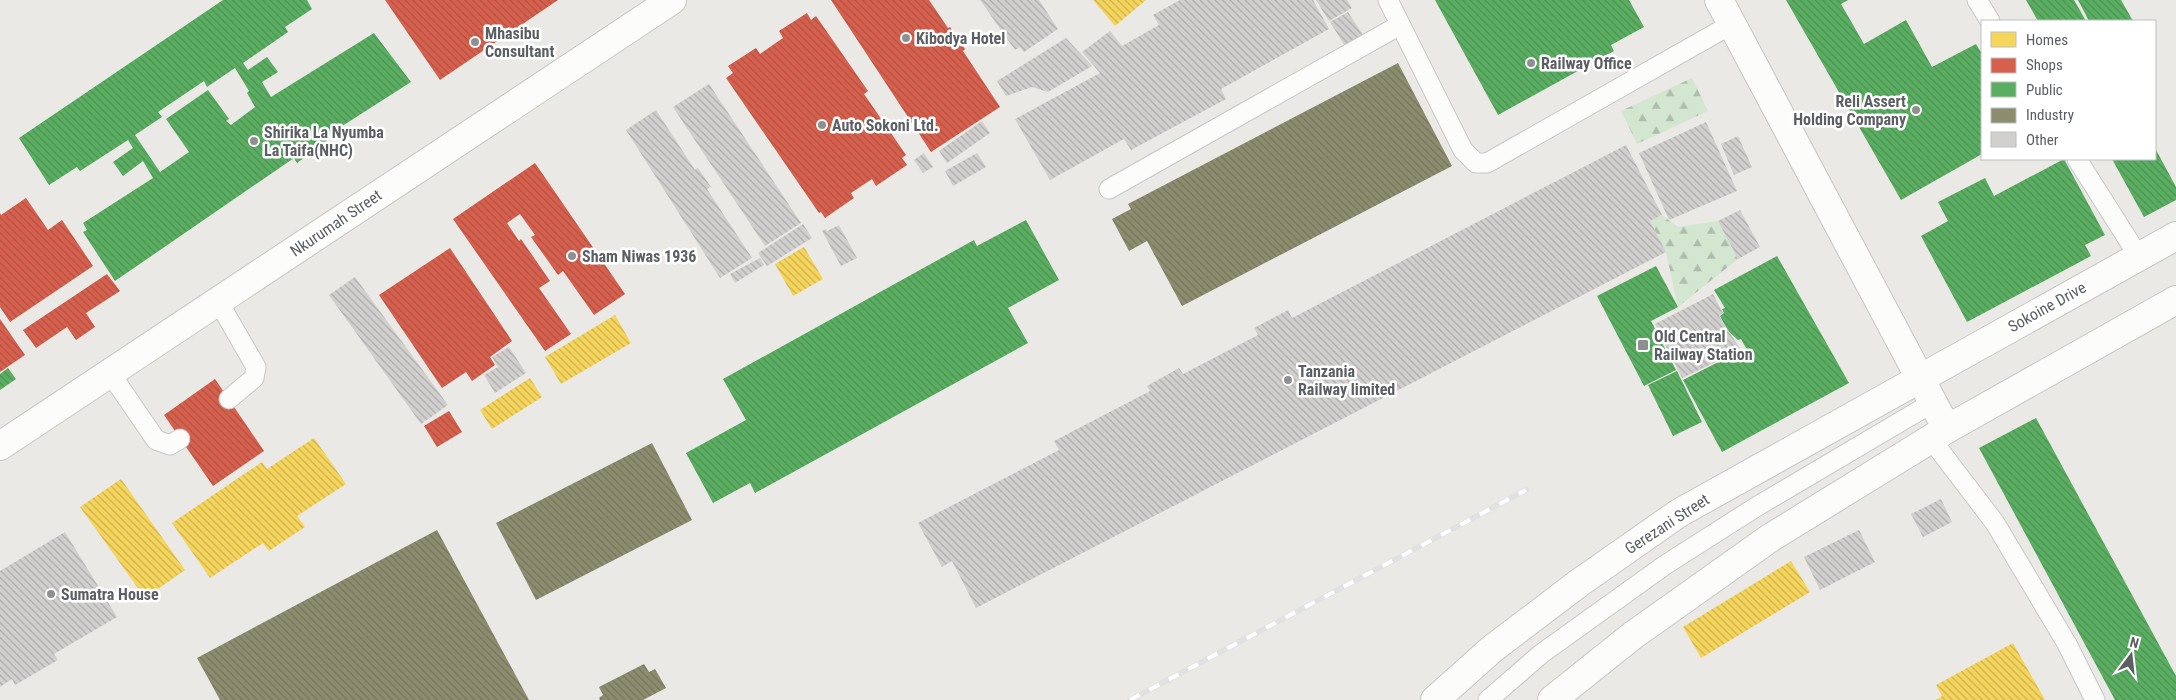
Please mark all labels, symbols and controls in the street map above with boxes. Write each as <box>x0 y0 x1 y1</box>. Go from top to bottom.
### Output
legend <box>1981 20 2156 160</box>
place label: Mhasibu Consultant <box>485 24 554 61</box>
place label: Kibodya Hotel <box>916 29 1005 48</box>
text: Homes <box>2026 31 2068 49</box>
marker: Kibodya Hotel <box>900 32 912 44</box>
marker: Mhasibu Consultant <box>469 36 481 48</box>
place label: Railway Office <box>1541 54 1632 73</box>
text: Shops <box>2026 56 2063 74</box>
marker: Railway Office <box>1525 57 1537 69</box>
text: Public <box>2026 81 2063 99</box>
place label: Reli Assert Holding Company <box>1793 92 1906 129</box>
marker: Reli Assert Holding Company <box>1910 104 1922 116</box>
text: Industry <box>2026 106 2074 124</box>
place label: Auto Sokoni Ltd. <box>832 116 939 135</box>
marker: Auto Sokoni Ltd. <box>816 119 828 131</box>
place label: Shirika La Nyumba La Taifa(NHC) <box>264 123 384 160</box>
text: Other <box>2026 131 2059 149</box>
marker: Shirika La Nyumba La Taifa(NHC) <box>248 135 260 147</box>
street label: Nkurumah Street <box>287 185 385 261</box>
place label: Sham Niwas 1936 <box>582 247 696 266</box>
marker: Sham Niwas 1936 <box>566 250 578 262</box>
street label: Sokoine Drive <box>2005 278 2089 336</box>
place label: Old Central Railway Station <box>1654 327 1753 364</box>
marker: Old Central Railway Station <box>1636 338 1650 352</box>
place label: Tanzania Railway limited <box>1298 362 1395 399</box>
marker: Tanzania Railway limited <box>1282 374 1294 386</box>
street label: Gerezani Street <box>1621 490 1713 558</box>
place label: Sumatra House <box>61 585 159 604</box>
marker: Sumatra House <box>45 588 57 600</box>
north arrow <box>2106 630 2156 680</box>
text: N <box>2128 634 2141 651</box>

